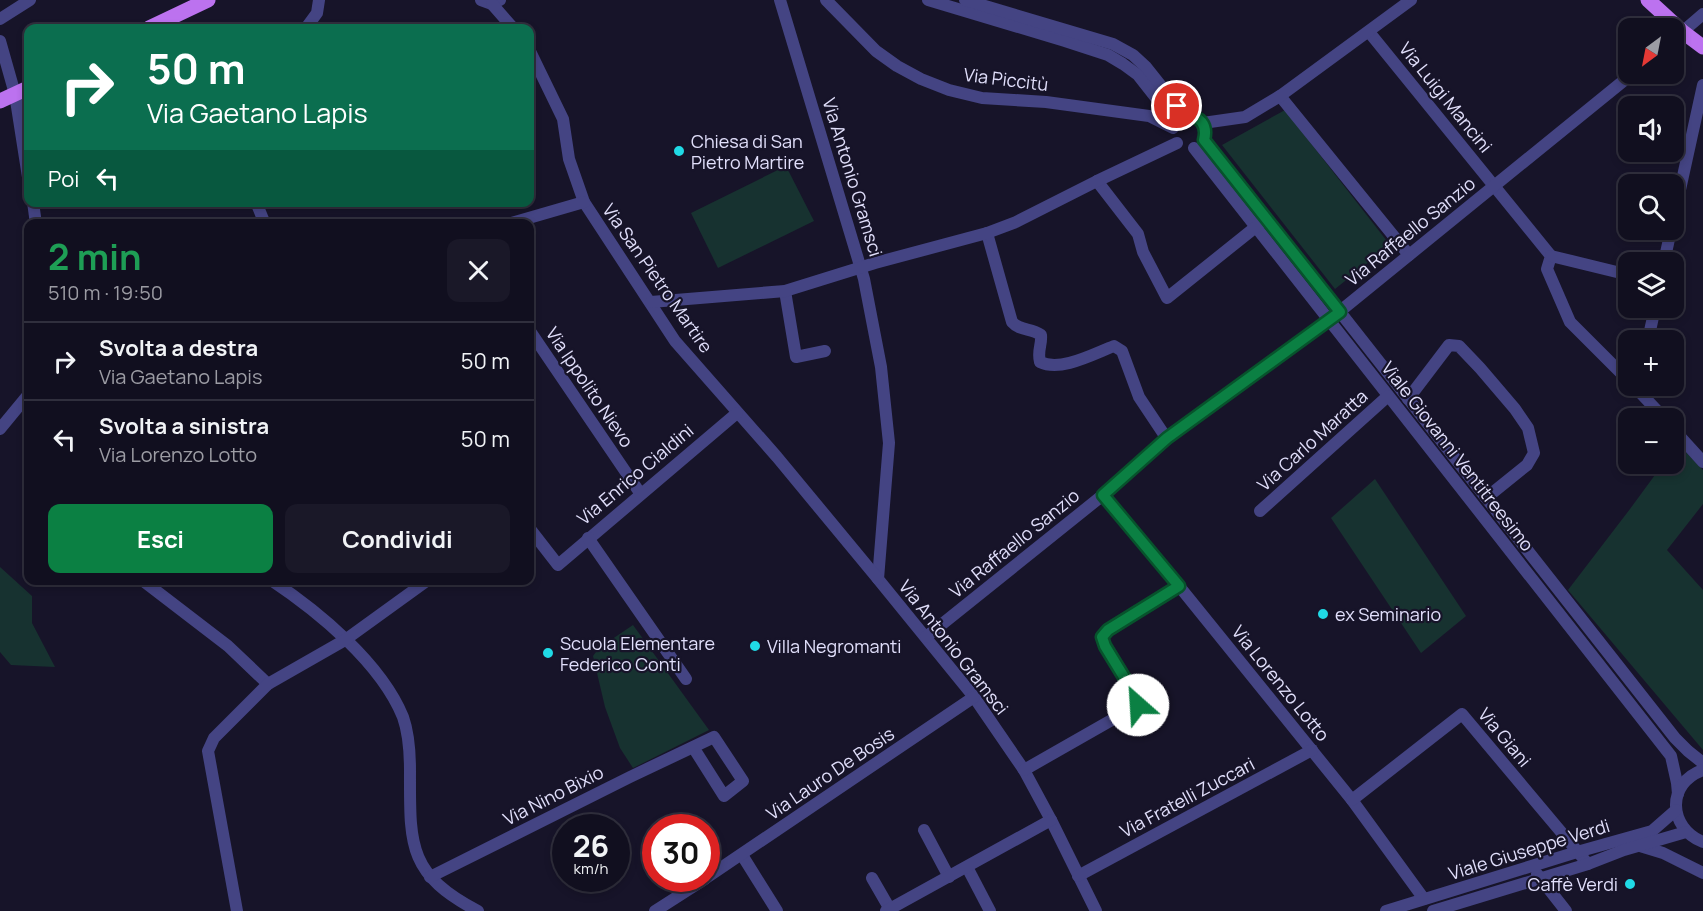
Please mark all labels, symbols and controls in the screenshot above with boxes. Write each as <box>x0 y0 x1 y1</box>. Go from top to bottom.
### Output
north arrow <box>1618 18 1684 84</box>
map controls <box>1618 18 1684 474</box>
street label: Via Luigi Mancini <box>1394 37 1498 157</box>
text: 50 m <box>147 39 245 97</box>
icon: right <box>48 48 126 126</box>
street label: Via Piccitù <box>962 62 1050 96</box>
pin <box>1151 80 1202 131</box>
icon: arrive <box>1160 89 1193 122</box>
text: Via Gaetano Lapis <box>147 94 368 131</box>
street label: Via Antonio Gramsci <box>817 95 889 259</box>
button: sound <box>1618 96 1684 162</box>
place label: Chiesa di San Pietro Martire <box>691 129 804 174</box>
marker: Chiesa di San Pietro Martire <box>672 144 686 158</box>
icon: left <box>91 162 124 195</box>
text: Poi <box>48 164 79 194</box>
street label: Via Raffaello Sanzio <box>1340 171 1480 291</box>
button: search <box>1618 174 1684 240</box>
street label: Via San Pietro Martire <box>597 199 719 357</box>
text: 2 min <box>48 232 142 281</box>
button: close <box>447 239 510 302</box>
button: layers <box>1618 252 1684 318</box>
text: 510 m · 19:50 <box>48 279 163 306</box>
street label: Via Ippolito Nievo <box>541 322 639 452</box>
button: + <box>1618 330 1684 396</box>
text: Svolta a destra <box>99 333 258 363</box>
icon: right <box>48 345 81 378</box>
text: 50 m <box>461 346 510 376</box>
street label: Viale Giovanni Ventitreesimo <box>1376 356 1540 556</box>
text: Via Gaetano Lapis <box>99 363 262 390</box>
street label: Via Carlo Maratta <box>1252 384 1372 496</box>
button: − <box>1618 408 1684 474</box>
text: Svolta a sinistra <box>99 411 269 441</box>
street label: Via Enrico Cialdini <box>572 418 698 530</box>
icon: left <box>48 423 81 456</box>
text: 50 m <box>461 424 510 454</box>
text: Via Lorenzo Lotto <box>99 441 257 468</box>
street label: Via Raffaello Sanzio <box>944 483 1084 603</box>
button: Esci <box>48 504 273 573</box>
button: Condividi <box>285 504 510 573</box>
street label: Via Antonio Gramsci <box>894 575 1014 719</box>
place label: ex Seminario <box>1335 602 1441 626</box>
marker: ex Seminario <box>1316 607 1330 621</box>
street label: Via Lorenzo Lotto <box>1227 620 1335 746</box>
place label: Scuola Elementare Federico Conti <box>560 631 715 676</box>
place label: Villa Negromanti <box>767 634 902 658</box>
marker: Villa Negromanti <box>748 639 762 653</box>
marker: Scuola Elementare Federico Conti <box>541 646 555 660</box>
position arrow <box>1106 673 1170 737</box>
street label: Via Giani <box>1473 702 1537 772</box>
street label: Via Lauro De Bosis <box>761 721 899 825</box>
street label: Via Fratelli Zuccari <box>1116 751 1258 843</box>
street label: Via Nino Bixio <box>499 759 607 831</box>
street label: Viale Giuseppe Verdi <box>1446 813 1612 885</box>
speed limit sign: 30 <box>642 814 720 892</box>
text: 26 <box>573 825 609 866</box>
text: km/h <box>574 858 608 879</box>
place label: Caffè Verdi <box>1528 872 1618 896</box>
marker: Caffè Verdi <box>1623 877 1637 891</box>

